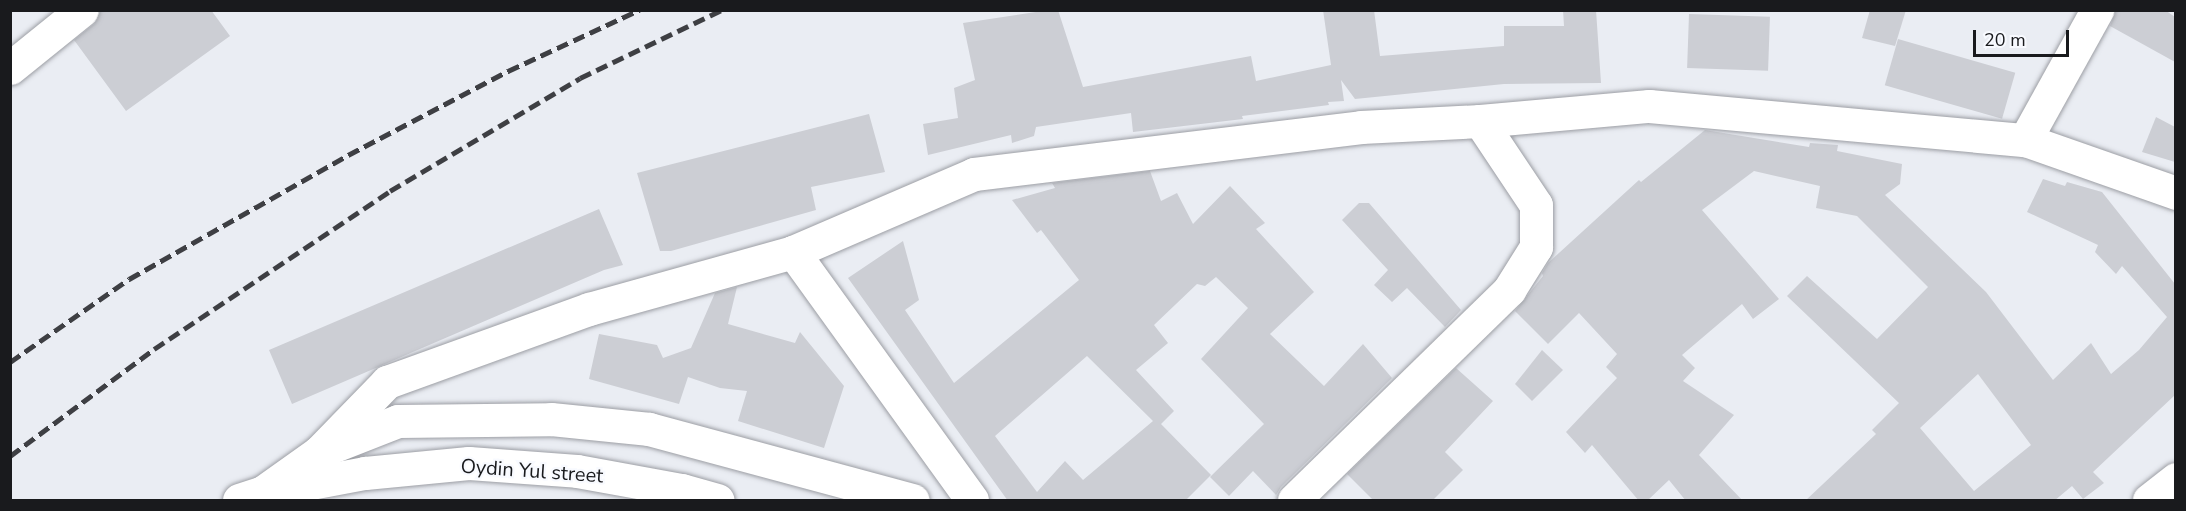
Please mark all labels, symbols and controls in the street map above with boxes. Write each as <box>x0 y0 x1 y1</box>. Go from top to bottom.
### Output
scale bar <box>1976 18 2072 56</box>
text: 20 m <box>1984 28 2026 52</box>
street label: Oydin Yul street <box>460 454 604 488</box>

